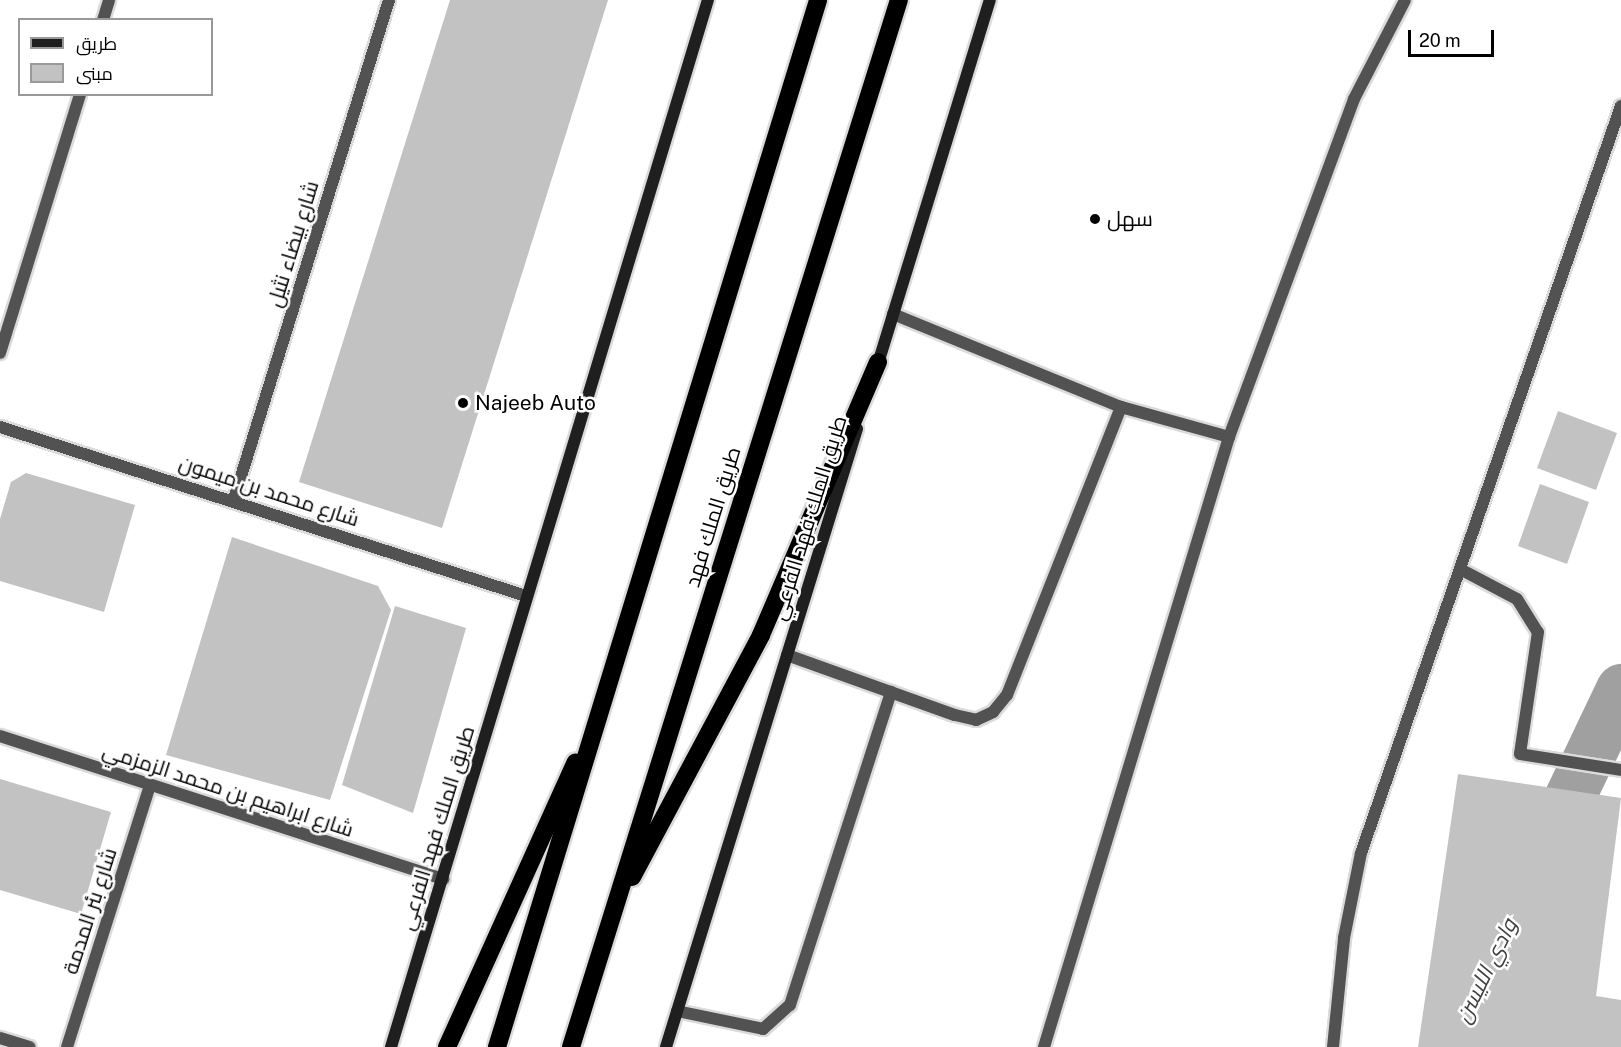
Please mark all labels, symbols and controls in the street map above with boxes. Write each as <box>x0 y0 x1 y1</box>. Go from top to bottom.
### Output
legend <box>18 18 213 96</box>
scale bar <box>1411 18 1496 56</box>
text: 20 m <box>1419 30 1461 51</box>
text: طريق <box>76 33 117 54</box>
text: مبنى <box>76 63 113 84</box>
street label: شارع بيضاء نثيل <box>262 178 324 310</box>
place label: سهل <box>1107 206 1153 232</box>
marker: سهل <box>1088 212 1102 226</box>
place label: Najeeb Auto <box>475 390 596 416</box>
marker: Najeeb Auto <box>456 396 470 410</box>
street label: طريق الملك فهد الفرعي <box>766 413 852 623</box>
street label: طريق الملك فهد <box>680 444 746 590</box>
street label: شارع محمد بن ميمون <box>176 450 362 532</box>
street label: طريق الملك فهد الفرعي <box>394 723 480 933</box>
street label: شارع ابراهيم بن محمد الزمزمي <box>99 737 357 843</box>
street label: شارع بئر المدمة <box>58 845 122 977</box>
water label: وادي الليسن <box>1449 915 1523 1027</box>

